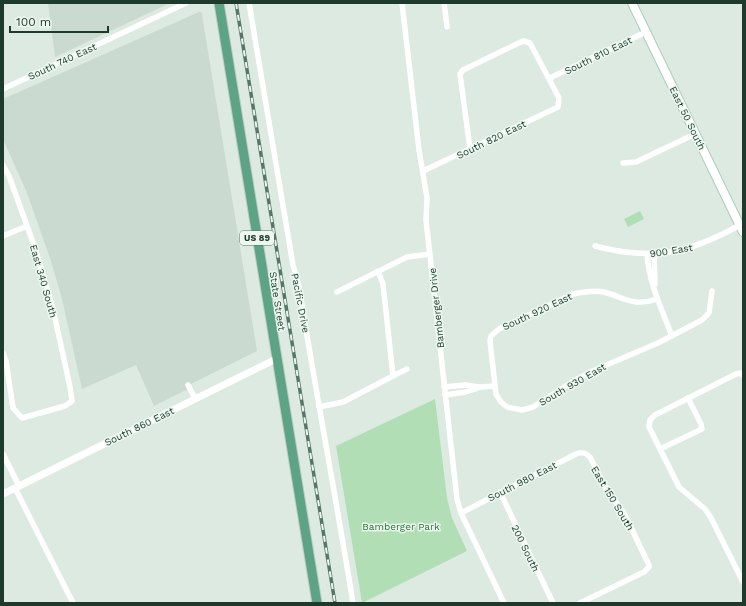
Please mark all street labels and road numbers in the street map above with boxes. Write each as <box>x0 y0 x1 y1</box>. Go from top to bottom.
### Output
street label: South 810 East <box>563 34 634 77</box>
street label: South 740 East <box>26 40 99 82</box>
street label: East 50 South <box>667 85 708 152</box>
street label: South 820 East <box>455 118 528 161</box>
road number: US 89 <box>240 231 274 245</box>
street label: 900 East <box>649 242 694 259</box>
street label: East 340 South <box>28 243 59 319</box>
street label: Bamberger Drive <box>427 267 446 349</box>
street label: State Street <box>267 271 288 332</box>
street label: Pacific Drive <box>289 272 312 334</box>
street label: South 920 East <box>501 290 574 332</box>
street label: South 930 East <box>537 360 608 408</box>
street label: South 860 East <box>103 405 176 448</box>
street label: South 980 East <box>486 459 559 504</box>
street label: East 150 South <box>589 464 636 532</box>
street label: 200 South <box>510 523 542 573</box>

